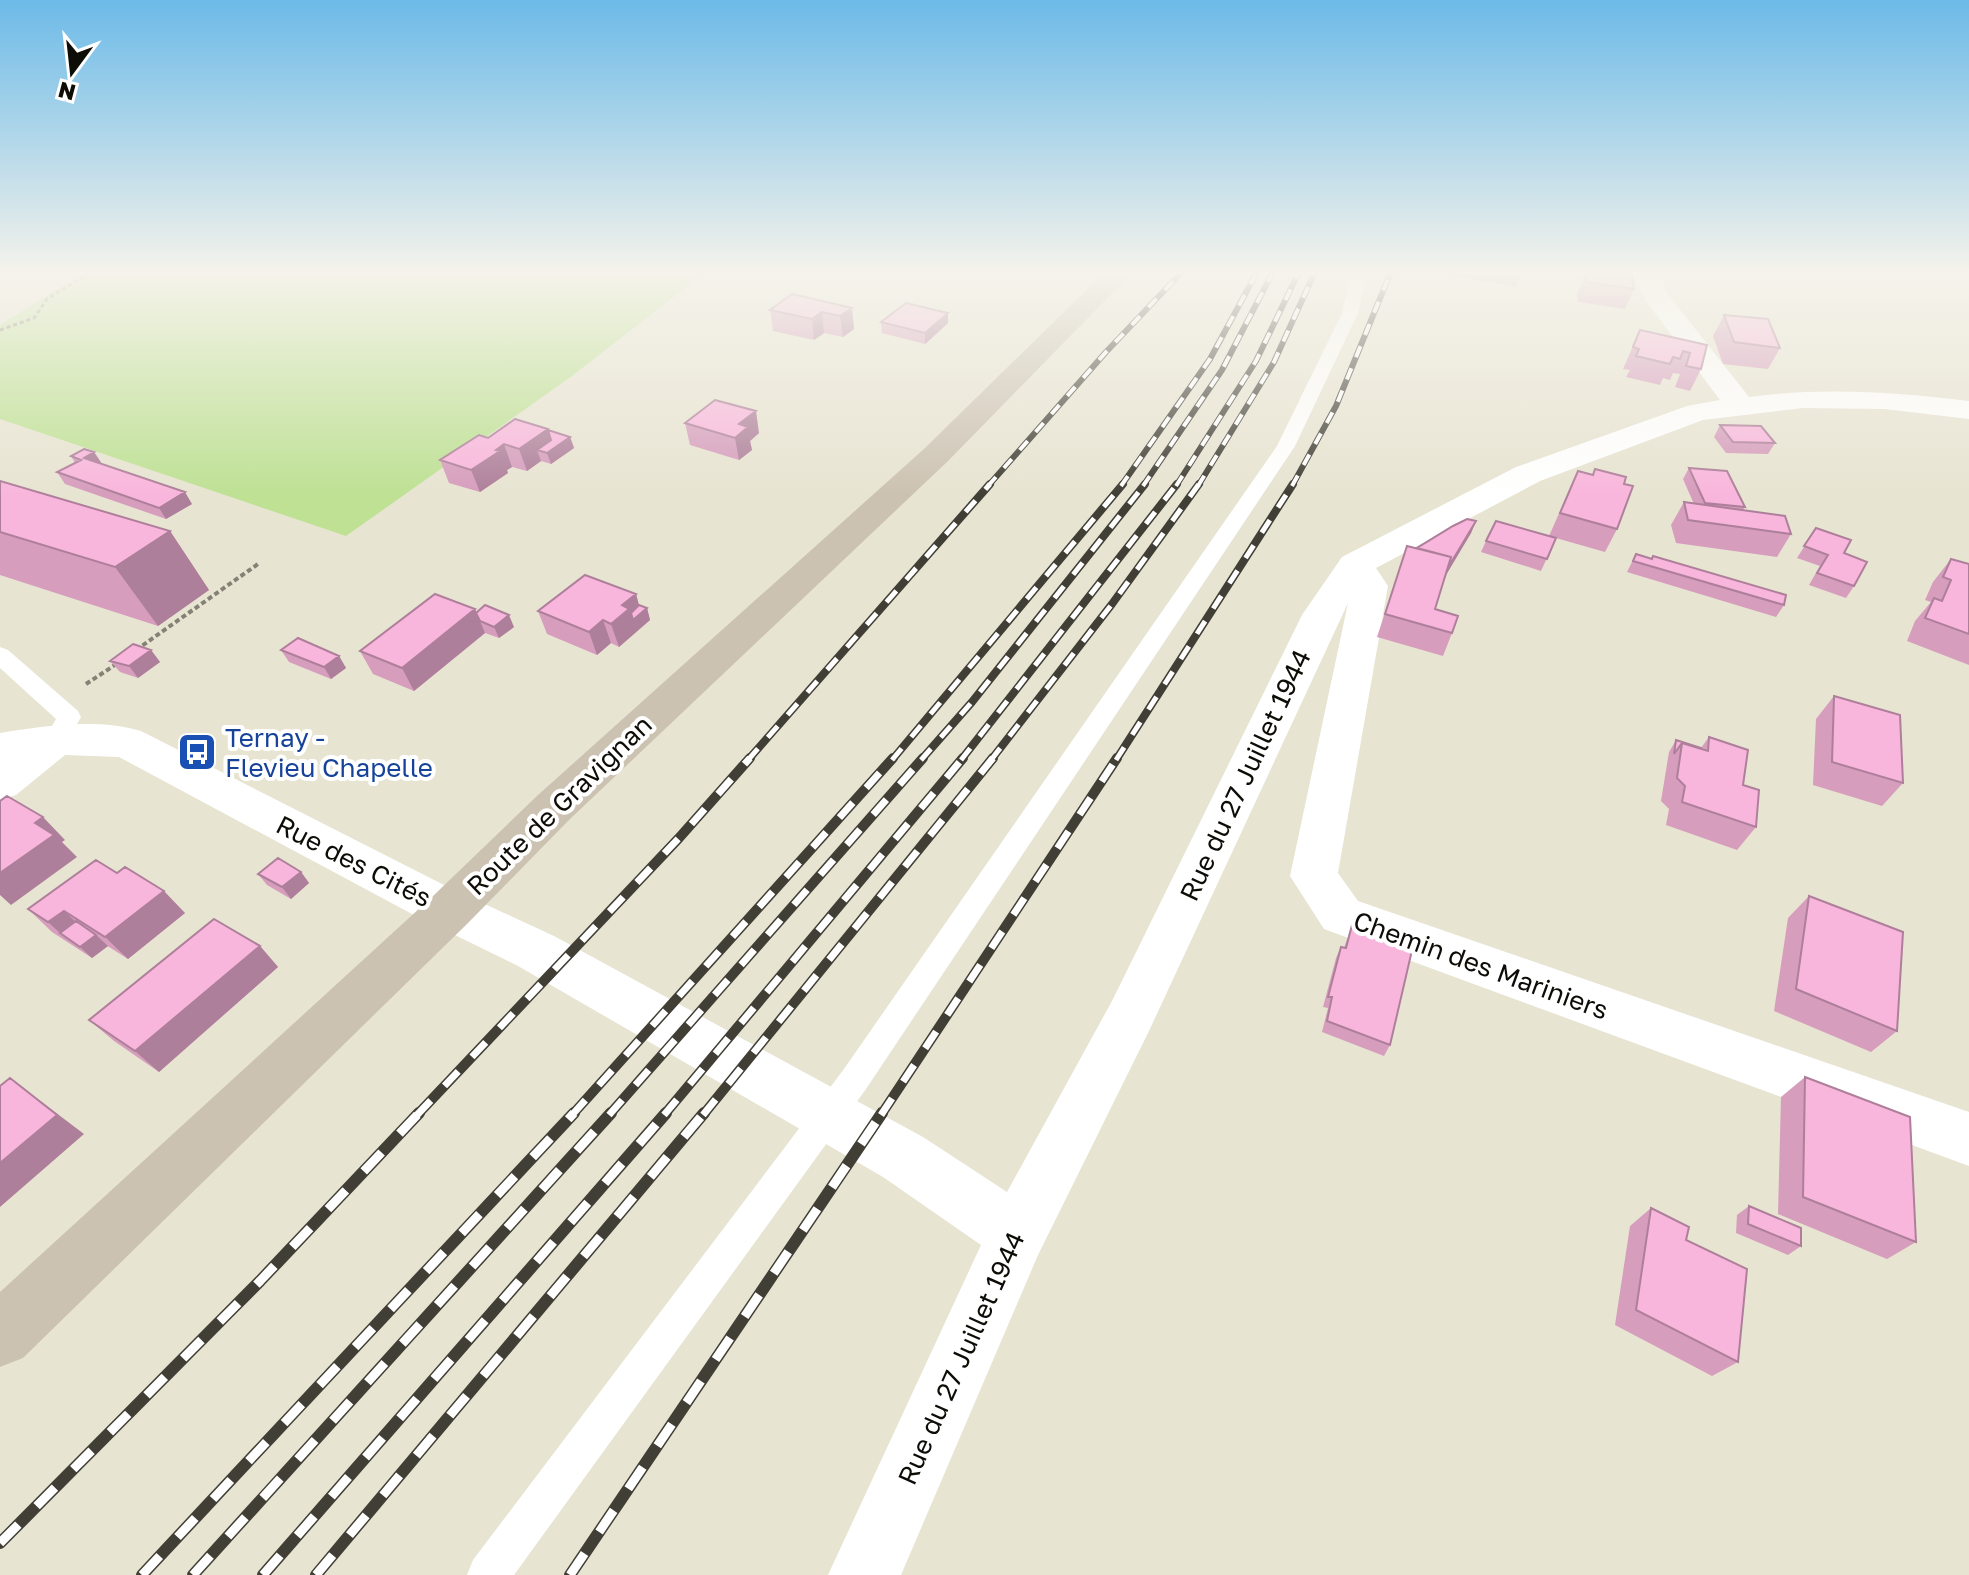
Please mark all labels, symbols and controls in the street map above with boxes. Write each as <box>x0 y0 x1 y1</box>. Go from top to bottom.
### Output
north arrow <box>32 32 112 112</box>
text: N <box>55 77 78 107</box>
street label: Rue du 27 Juillet 1944 <box>1173 644 1317 906</box>
street label: Route de Gravignan <box>460 709 658 901</box>
place label: Ternay - Flevieu Chapelle <box>225 722 433 783</box>
bus stop icon: Ternay - Flevieu Chapelle <box>176 731 218 773</box>
street label: Rue des Cités <box>271 809 437 913</box>
street label: Chemin des Mariniers <box>1349 904 1613 1026</box>
street label: Rue du 27 Juillet 1944 <box>891 1227 1031 1489</box>

